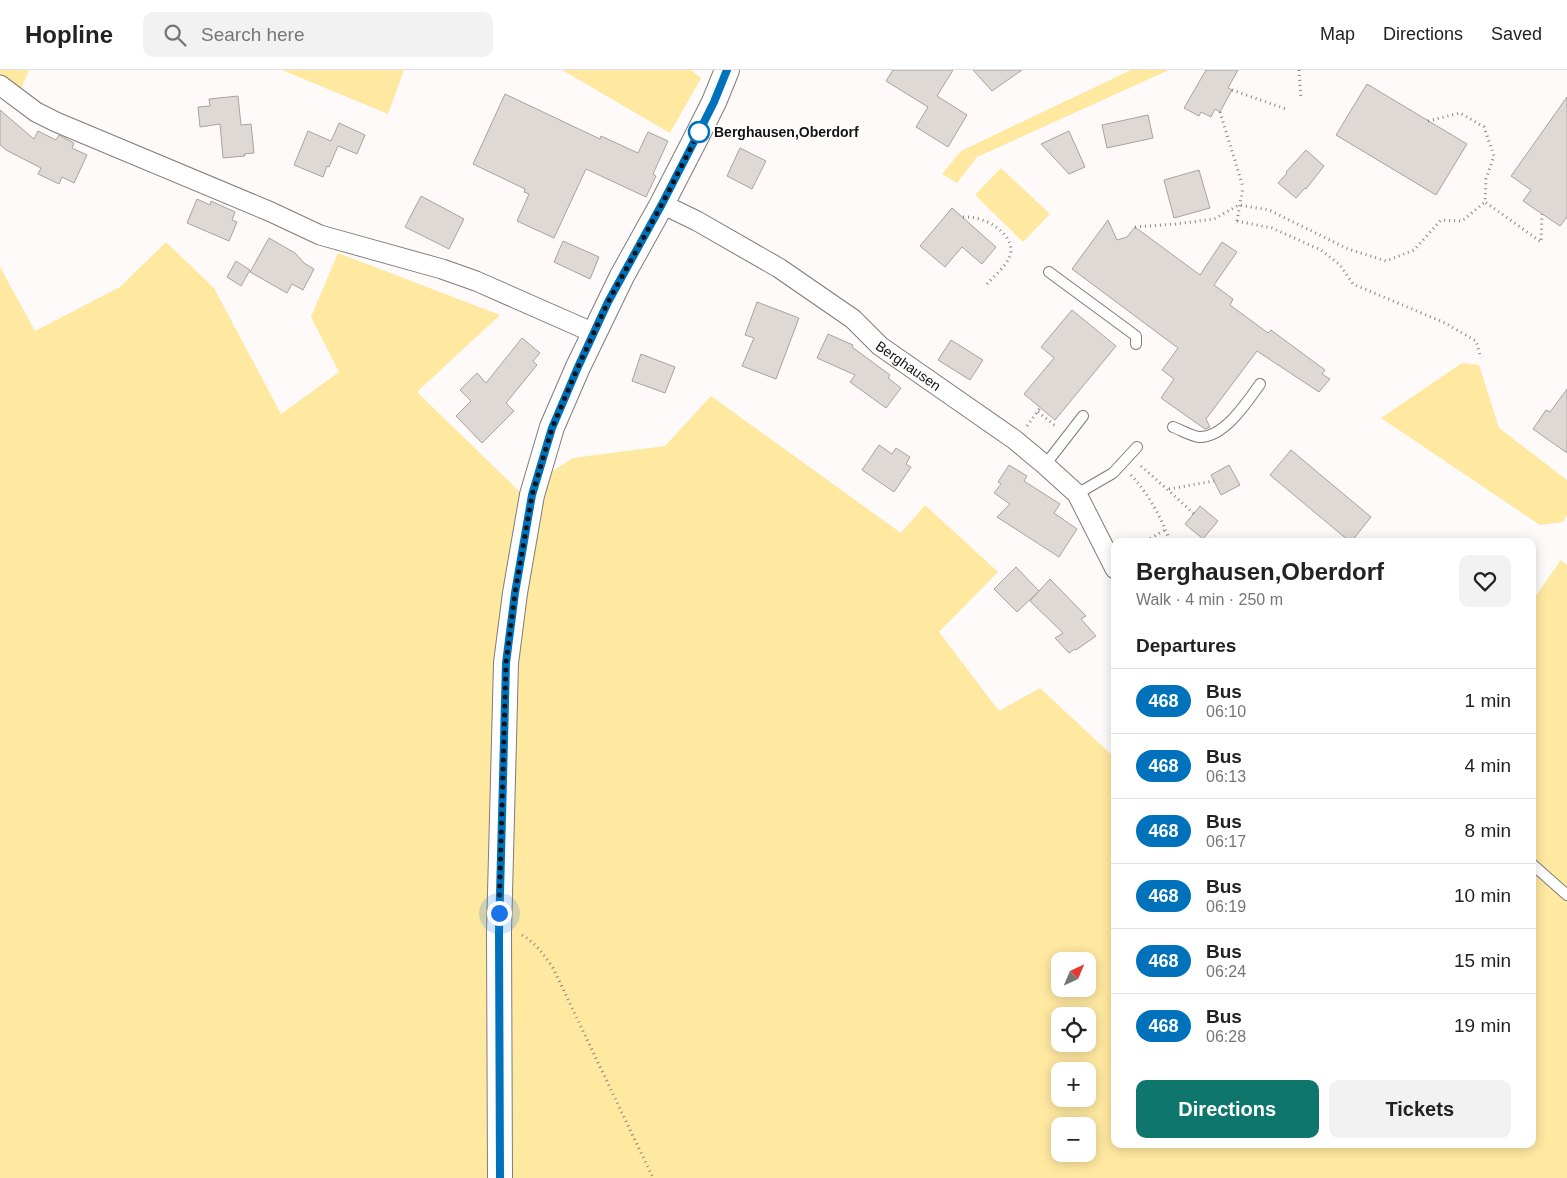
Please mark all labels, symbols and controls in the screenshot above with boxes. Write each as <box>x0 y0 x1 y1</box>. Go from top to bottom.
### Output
search box <box>143 12 493 57</box>
text: Hopline <box>25 21 113 48</box>
icon: search <box>161 21 189 49</box>
text: Search here <box>201 24 305 45</box>
text: Map <box>1320 24 1355 44</box>
text: Directions <box>1383 24 1463 44</box>
text: Saved <box>1491 24 1542 44</box>
marker: Berghausen,Oberdorf <box>688 121 710 143</box>
place label: Berghausen,Oberdorf <box>714 124 859 140</box>
street label: Berghausen <box>873 338 944 394</box>
button: heart <box>1459 555 1511 607</box>
text: Berghausen,Oberdorf <box>1136 558 1384 585</box>
text: Walk · 4 min · 250 m <box>1136 591 1283 608</box>
text: Departures <box>1136 635 1236 656</box>
text: Bus <box>1206 681 1242 702</box>
text: 1 min <box>1465 690 1511 711</box>
text: 468 <box>1148 691 1179 711</box>
text: 06:10 <box>1206 703 1246 720</box>
text: Bus <box>1206 746 1242 767</box>
text: 4 min <box>1465 755 1511 776</box>
text: 468 <box>1148 756 1179 776</box>
text: 06:13 <box>1206 768 1246 785</box>
text: Bus <box>1206 811 1242 832</box>
text: 8 min <box>1465 820 1511 841</box>
text: 468 <box>1148 821 1179 841</box>
text: 06:17 <box>1206 833 1246 850</box>
text: Bus <box>1206 876 1242 897</box>
text: 10 min <box>1454 885 1511 906</box>
text: 468 <box>1148 886 1179 906</box>
text: 06:19 <box>1206 898 1246 915</box>
your location <box>487 901 512 926</box>
text: Bus <box>1206 941 1242 962</box>
text: 15 min <box>1454 950 1511 971</box>
text: 468 <box>1148 951 1179 971</box>
north arrow <box>1051 952 1096 998</box>
map controls <box>1051 952 1096 1162</box>
text: 06:24 <box>1206 963 1246 980</box>
text: Bus <box>1206 1006 1242 1027</box>
button: locate <box>1051 1007 1096 1052</box>
text: 19 min <box>1454 1015 1511 1036</box>
text: 468 <box>1148 1016 1179 1036</box>
text: 06:28 <box>1206 1028 1246 1045</box>
button: + <box>1051 1062 1096 1107</box>
button: Directions <box>1136 1080 1319 1138</box>
button: Tickets <box>1329 1080 1511 1138</box>
button: − <box>1051 1117 1096 1162</box>

